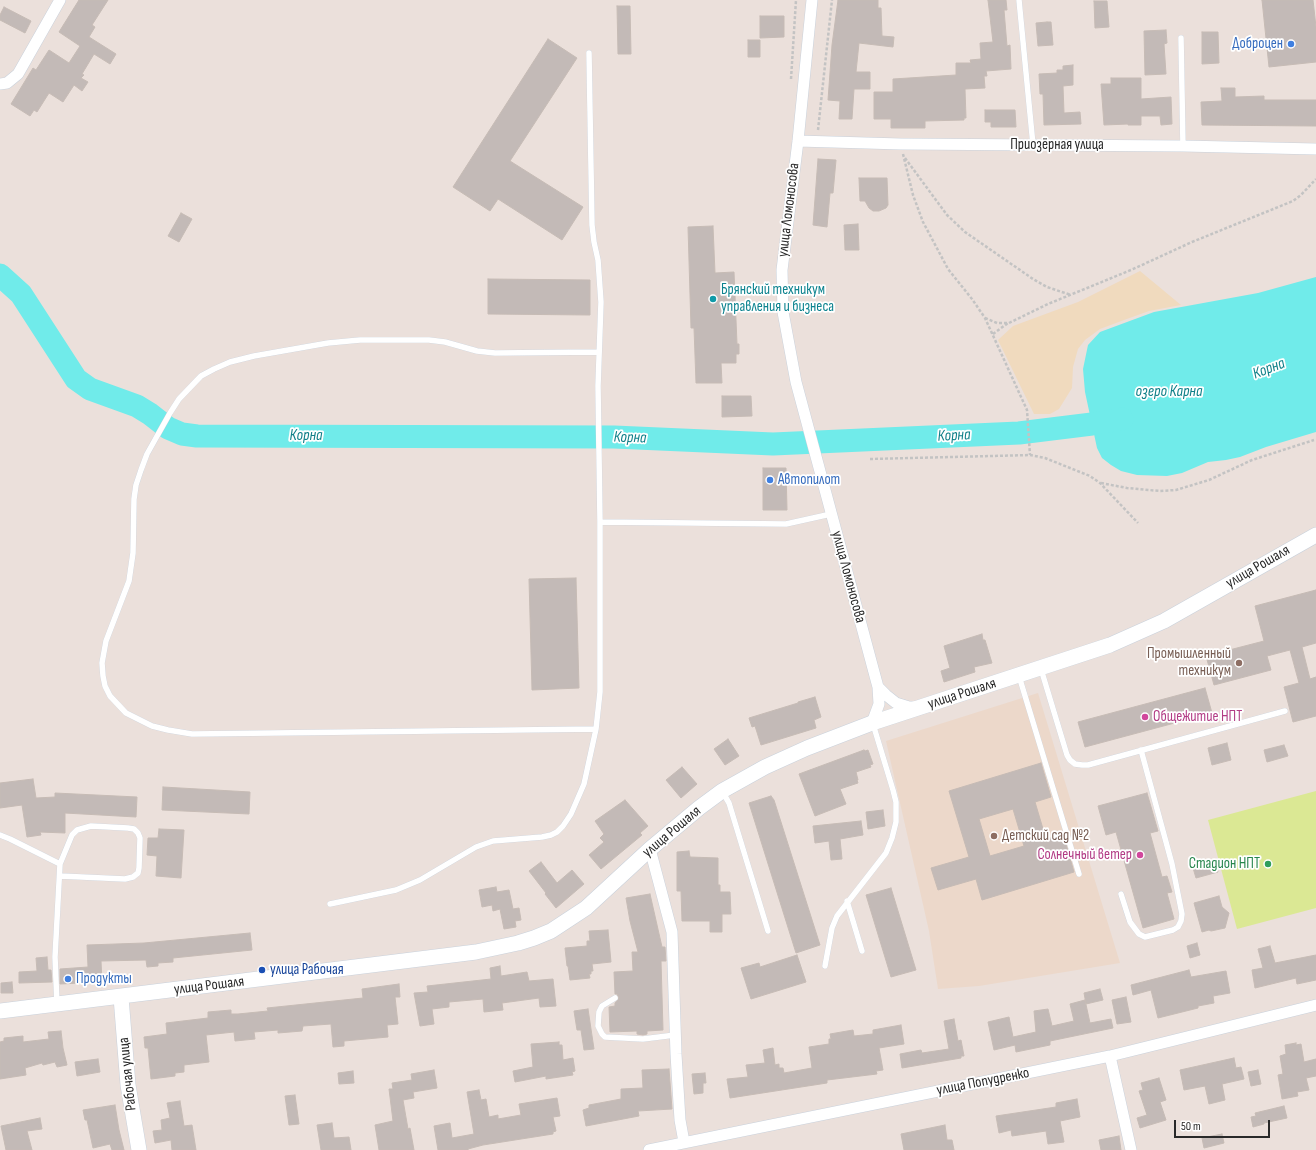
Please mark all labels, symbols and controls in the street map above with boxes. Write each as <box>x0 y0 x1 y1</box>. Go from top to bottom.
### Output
place label: Доброцен <box>1232 35 1283 53</box>
marker: Доброцен <box>1286 39 1296 49</box>
street label: Приозёрная улица <box>1010 136 1104 154</box>
street label: улица Ломоносова <box>774 162 804 258</box>
place label: Брянский техникум управления и бизнеса <box>721 281 834 316</box>
marker: Брянский техникум управления и бизнеса <box>708 294 718 304</box>
water label: Корна <box>1250 354 1288 384</box>
water label: озеро Карна <box>1136 382 1202 402</box>
water label: Корна <box>290 426 322 446</box>
water label: Корна <box>937 426 971 446</box>
water label: Корна <box>613 428 647 448</box>
place label: Автопилот <box>778 471 840 489</box>
marker: Автопилот <box>765 475 775 485</box>
street label: улица Ломоносова <box>827 529 869 625</box>
street label: улица Рошаля <box>1223 542 1293 592</box>
place label: Промышленный техникум <box>1147 645 1231 680</box>
marker: Промышленный техникум <box>1234 658 1244 668</box>
street label: улица Рошаля <box>926 675 998 713</box>
place label: Общежитие НПТ <box>1153 708 1242 726</box>
marker: Общежитие НПТ <box>1140 712 1150 722</box>
street label: улица Рошаля <box>639 802 705 862</box>
place label: Детский сад №2 <box>1002 827 1089 845</box>
marker: Детский сад №2 <box>989 831 999 841</box>
place label: Солнечный ветер <box>1037 846 1132 864</box>
marker: Солнечный ветер <box>1135 850 1145 860</box>
place label: Стадион НПТ <box>1189 855 1260 873</box>
marker: Стадион НПТ <box>1263 859 1273 869</box>
place label: улица Рабочая <box>270 961 344 979</box>
marker: улица Рабочая <box>257 965 267 975</box>
place label: Продукты <box>76 970 132 988</box>
street label: улица Рошаля <box>173 973 245 999</box>
marker: Продукты <box>63 974 73 984</box>
street label: Рабочая улица <box>115 1036 141 1112</box>
street label: улица Попудренко <box>935 1064 1031 1100</box>
scale bar <box>1176 1112 1272 1138</box>
text: 50 m <box>1181 1119 1201 1134</box>

